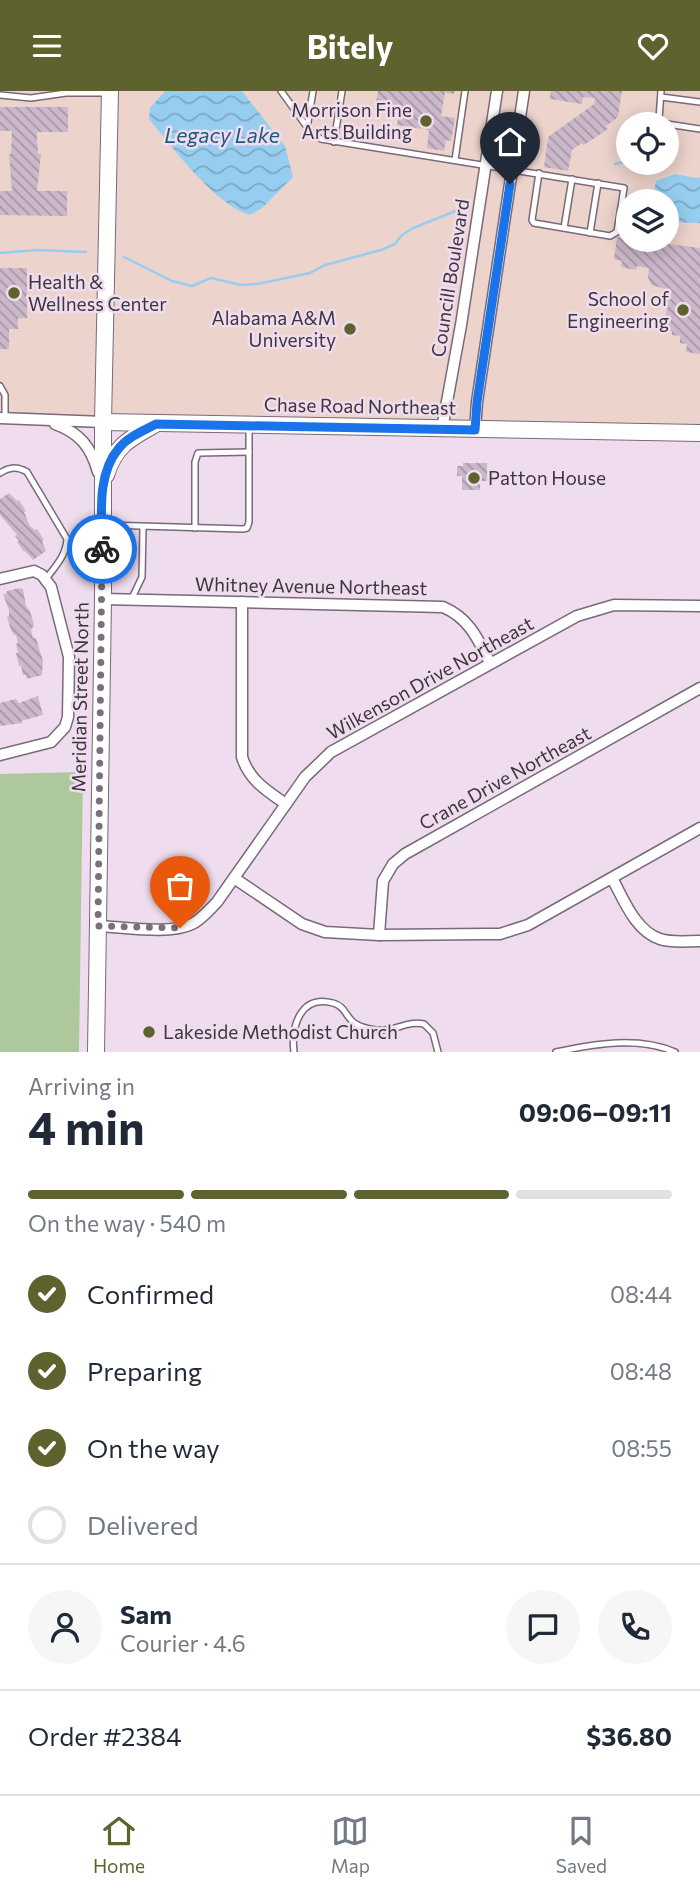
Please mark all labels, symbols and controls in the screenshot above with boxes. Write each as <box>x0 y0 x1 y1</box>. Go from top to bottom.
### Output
text: Bitely <box>307 26 393 66</box>
icon: menu <box>28 27 66 65</box>
icon: heart <box>634 27 672 65</box>
place label: Morrison Fine Arts Building <box>291 98 412 143</box>
pin <box>480 112 540 184</box>
map controls <box>616 112 679 252</box>
button: locate <box>616 112 679 175</box>
marker: Morrison Fine Arts Building <box>418 113 434 129</box>
water label: Legacy Lake <box>164 122 280 147</box>
icon: home <box>491 123 529 161</box>
button: layers <box>616 189 679 252</box>
street label: Councill Boulevard <box>426 197 473 359</box>
place label: Health & Wellness Center <box>28 270 167 315</box>
marker: Health & Wellness Center <box>6 285 22 301</box>
place label: School of Engineering <box>567 287 669 332</box>
marker: School of Engineering <box>675 302 691 318</box>
place label: Alabama A&M University <box>212 306 336 351</box>
marker: Alabama A&M University <box>342 321 358 337</box>
street label: Chase Road Northeast <box>264 392 457 419</box>
place label: Patton House <box>488 466 606 489</box>
marker: Patton House <box>466 470 482 486</box>
courier <box>67 514 137 584</box>
icon: bike <box>83 530 121 568</box>
street label: Whitney Avenue Northeast <box>195 572 428 599</box>
street label: Meridian Street North <box>66 602 93 792</box>
street label: Wilkenson Drive Northeast <box>323 611 537 744</box>
street label: Crane Drive Northeast <box>415 721 595 834</box>
pin <box>150 856 210 928</box>
icon: bag <box>161 867 199 905</box>
place label: Lakeside Methodist Church <box>163 1020 398 1043</box>
marker: Lakeside Methodist Church <box>141 1024 157 1040</box>
text: Arriving in <box>28 1072 135 1100</box>
text: 09:06–09:11 <box>519 1096 672 1127</box>
text: 4 min <box>28 1098 145 1154</box>
text: On the way · 540 m <box>28 1209 226 1237</box>
icon: check <box>28 1275 66 1313</box>
text: Confirmed <box>87 1278 214 1309</box>
text: 08:44 <box>610 1280 672 1308</box>
icon: check <box>28 1352 66 1390</box>
text: Preparing <box>87 1355 202 1386</box>
text: 08:48 <box>610 1357 672 1385</box>
icon: check <box>28 1429 66 1467</box>
text: On the way <box>87 1432 220 1463</box>
text: 08:55 <box>611 1434 672 1462</box>
text: Delivered <box>87 1509 198 1540</box>
button: person <box>28 1590 102 1664</box>
button: chat <box>506 1590 580 1664</box>
button: phone <box>598 1590 672 1664</box>
text: Sam <box>120 1598 172 1629</box>
text: Courier · 4.6 <box>120 1629 246 1657</box>
text: Order #2384 <box>28 1720 182 1751</box>
text: $36.80 <box>586 1720 672 1751</box>
tab: Home <box>93 1812 145 1877</box>
tab: Map <box>331 1812 370 1877</box>
tab: Saved <box>556 1812 607 1877</box>

